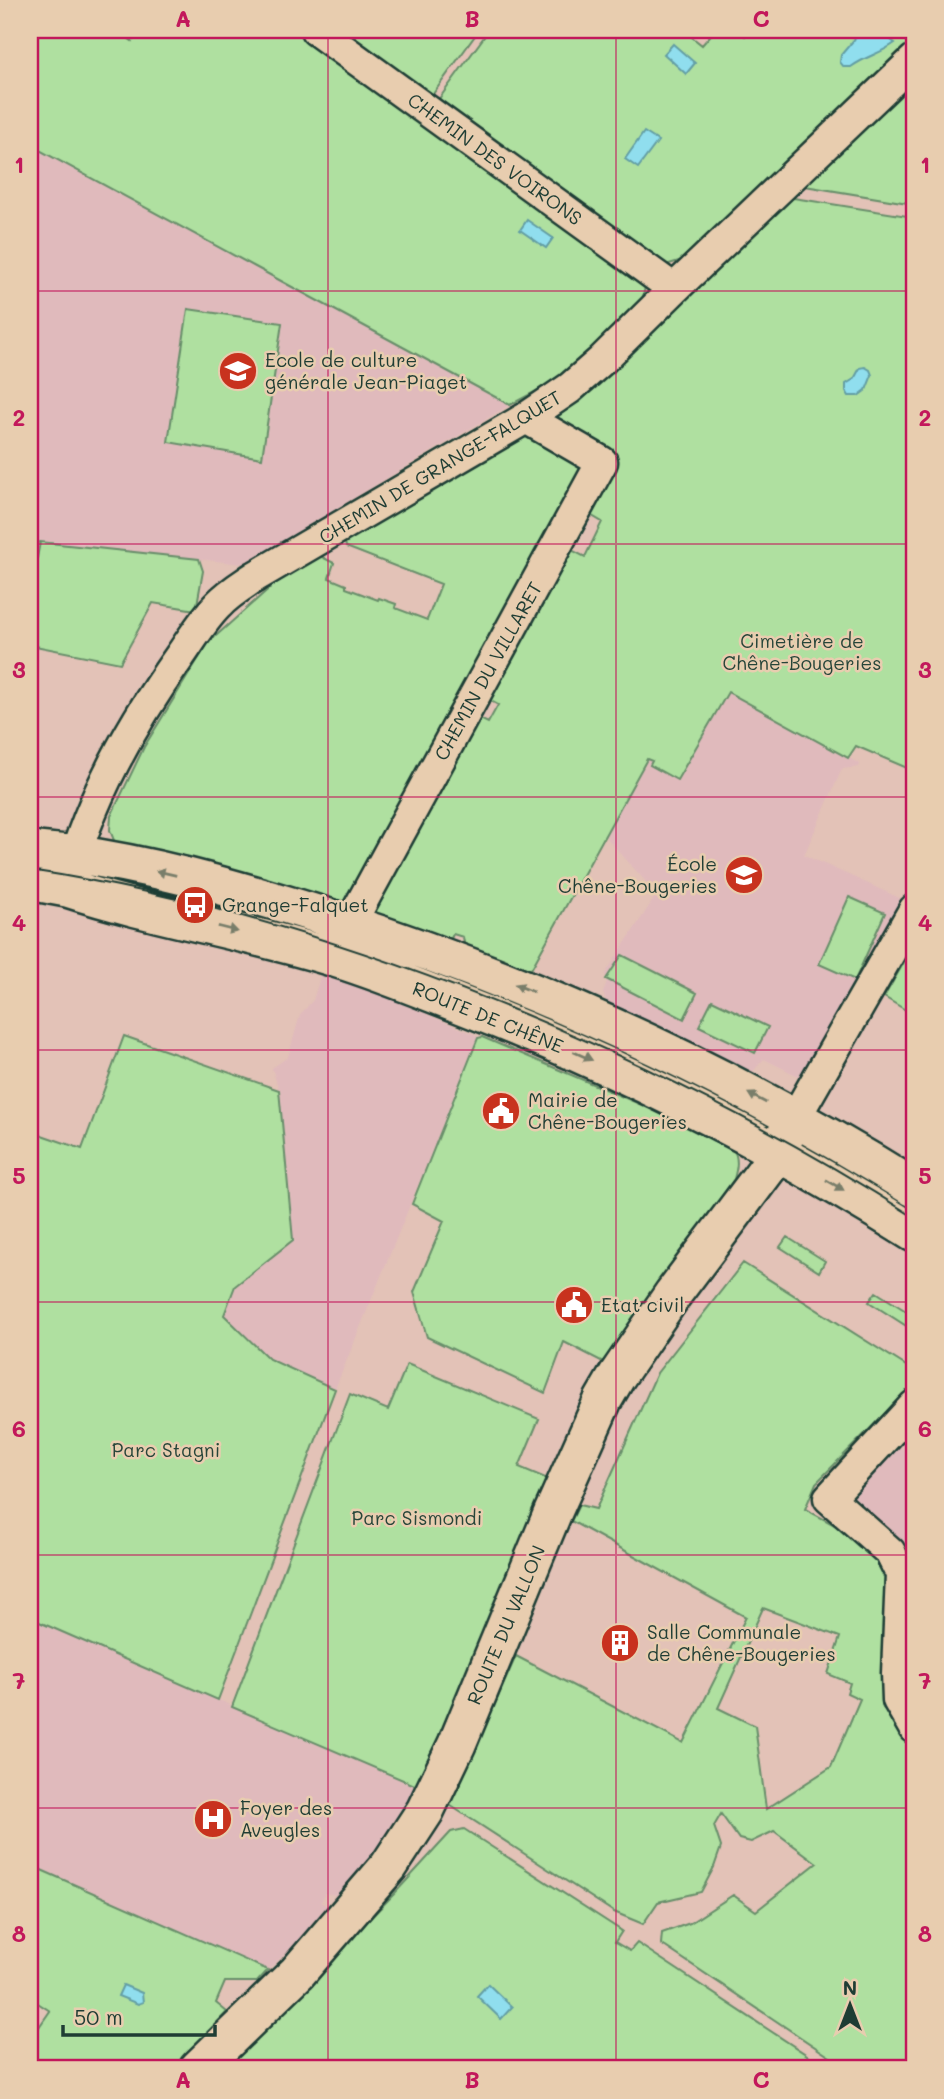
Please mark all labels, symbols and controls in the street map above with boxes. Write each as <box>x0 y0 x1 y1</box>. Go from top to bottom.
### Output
text: A <box>175 3 191 33</box>
text: B <box>464 3 480 33</box>
text: C <box>752 3 770 33</box>
street label: CHEMIN DES VOIRONS <box>403 87 588 230</box>
text: 1 <box>14 149 24 179</box>
text: 1 <box>920 149 930 179</box>
place label: Ecole de culture générale Jean-Piaget <box>265 347 467 394</box>
school or university icon: Ecole de culture générale Jean-Piaget <box>217 350 259 392</box>
street label: CHEMIN DE GRANGE-FALQUET <box>314 384 566 549</box>
text: 2 <box>13 402 25 432</box>
text: 2 <box>919 402 931 432</box>
street label: CHEMIN DU VILLARET <box>428 577 547 765</box>
park label: Cimetière de Chêne-Bougeries <box>723 628 881 675</box>
text: 3 <box>12 654 26 684</box>
text: 3 <box>918 654 932 684</box>
place label: École Chêne-Bougeries <box>558 851 717 898</box>
school or university icon: École Chêne-Bougeries <box>723 854 765 896</box>
one-way arrow <box>155 867 177 878</box>
bus stop icon: Grange-Falquet <box>174 884 216 926</box>
place label: Grange-Falquet <box>222 892 369 917</box>
text: 4 <box>12 907 26 937</box>
text: 4 <box>918 907 932 937</box>
one-way arrow <box>218 925 239 935</box>
street label: ROUTE DE CHÊNE <box>409 975 567 1058</box>
one-way arrow <box>513 983 534 994</box>
one-way arrow <box>573 1050 593 1062</box>
place label: Mairie de Chêne-Bougeries <box>528 1087 687 1134</box>
public building icon: Mairie de Chêne-Bougeries <box>480 1090 522 1132</box>
one-way arrow <box>747 1092 767 1104</box>
text: 5 <box>12 1160 26 1190</box>
text: 5 <box>918 1160 932 1190</box>
one-way arrow <box>826 1179 845 1191</box>
public building icon: Etat civil <box>553 1284 595 1326</box>
place label: Etat civil <box>601 1292 684 1317</box>
text: 6 <box>12 1413 26 1443</box>
text: 6 <box>918 1413 932 1443</box>
park label: Parc Stagni <box>112 1437 220 1462</box>
park label: Parc Sismondi <box>352 1505 482 1530</box>
street label: ROUTE DU VALLON <box>461 1541 550 1708</box>
place label: Salle Communale de Chêne-Bougeries <box>647 1619 836 1666</box>
building icon: Salle Communale de Chêne-Bougeries <box>599 1622 641 1664</box>
text: 7 <box>13 1665 26 1695</box>
text: 7 <box>919 1665 932 1695</box>
place label: Foyer des Aveugles <box>240 1795 332 1842</box>
hospital icon: Foyer des Aveugles <box>192 1798 234 1840</box>
text: 8 <box>12 1918 26 1948</box>
text: 8 <box>918 1918 932 1948</box>
north arrow <box>814 1969 884 2039</box>
text: N <box>843 1975 857 2000</box>
scale bar <box>63 1994 215 2038</box>
text: 50 m <box>74 2003 123 2030</box>
text: A <box>175 2064 191 2094</box>
text: B <box>464 2064 480 2094</box>
text: C <box>752 2064 770 2094</box>

